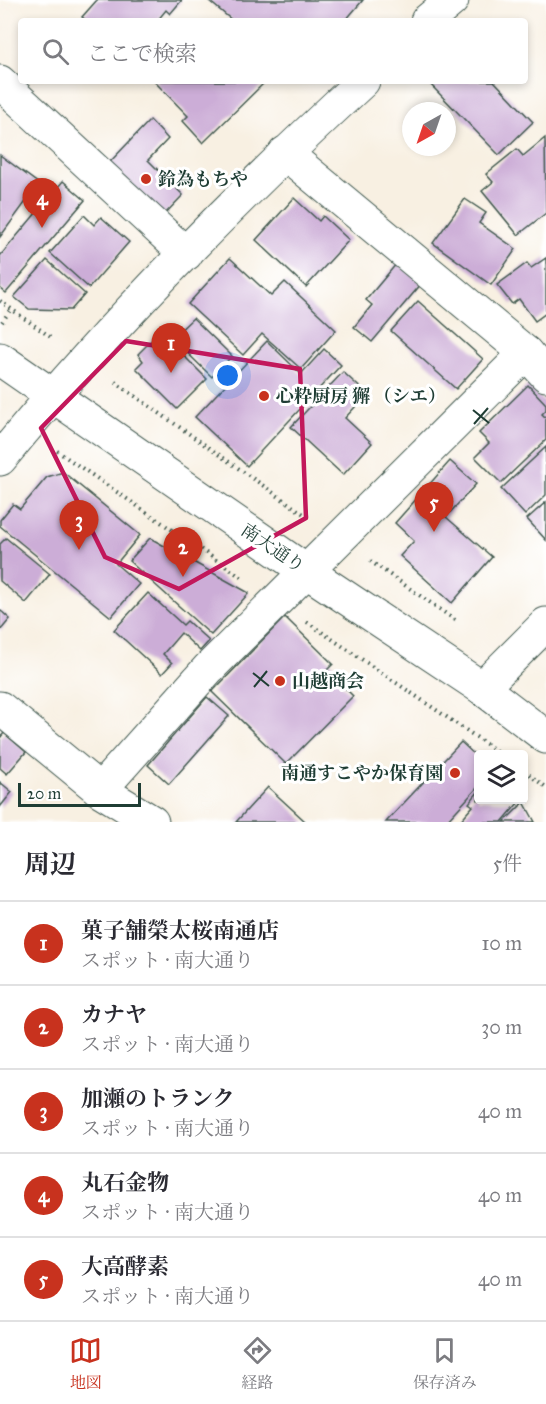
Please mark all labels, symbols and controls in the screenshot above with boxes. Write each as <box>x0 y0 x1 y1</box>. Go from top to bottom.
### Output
search box <box>18 18 528 84</box>
icon: search <box>39 35 72 68</box>
text: ここで検索 <box>87 40 197 67</box>
north arrow <box>402 102 456 156</box>
place label: 鈴為もちや <box>158 168 248 190</box>
marker: 鈴為もちや <box>139 172 153 186</box>
pin: 4 <box>22 178 62 228</box>
pin: 1 <box>152 324 190 373</box>
your location <box>213 361 242 390</box>
place label: 心粋厨房 獬 （シエ） <box>276 385 446 407</box>
marker: 心粋厨房 獬 （シエ） <box>257 389 271 403</box>
pin: 5 <box>414 482 454 532</box>
pin: 3 <box>60 500 98 550</box>
street label: 南大通り <box>237 519 309 577</box>
pin: 2 <box>164 528 202 577</box>
place label: 山越商会 <box>292 670 364 692</box>
marker: 山越商会 <box>273 674 287 688</box>
map controls <box>474 750 528 804</box>
button: layers <box>474 750 528 804</box>
place label: 南通すこやか保育園 <box>281 762 443 784</box>
marker: 南通すこやか保育園 <box>448 766 462 780</box>
scale bar <box>18 780 141 808</box>
text: 20 m <box>27 784 61 803</box>
text: 周辺 <box>24 848 76 880</box>
text: 5件 <box>493 851 522 875</box>
text: 菓子舗榮太桜南通店 <box>81 917 279 944</box>
text: 1 <box>40 931 47 955</box>
text: 10 m <box>481 931 522 955</box>
text: スポット · 南大通り <box>81 948 254 972</box>
text: カナヤ <box>81 1001 147 1028</box>
text: 2 <box>39 1015 48 1039</box>
text: 30 m <box>481 1015 522 1039</box>
text: スポット · 南大通り <box>81 1032 254 1056</box>
text: 加瀬のトランク <box>81 1085 235 1112</box>
text: 3 <box>40 1099 48 1123</box>
text: 40 m <box>478 1099 522 1123</box>
text: スポット · 南大通り <box>81 1116 254 1140</box>
text: 丸石金物 <box>81 1169 169 1196</box>
text: 4 <box>38 1183 49 1207</box>
text: 40 m <box>478 1183 522 1207</box>
text: スポット · 南大通り <box>81 1200 254 1224</box>
text: 大高酵素 <box>81 1253 169 1280</box>
text: 5 <box>39 1267 48 1291</box>
text: 40 m <box>478 1267 522 1291</box>
text: スポット · 南大通り <box>81 1284 254 1308</box>
tab: 地図 <box>69 1334 102 1393</box>
tab: 経路 <box>241 1334 274 1393</box>
tab: 保存済み <box>413 1334 477 1393</box>

